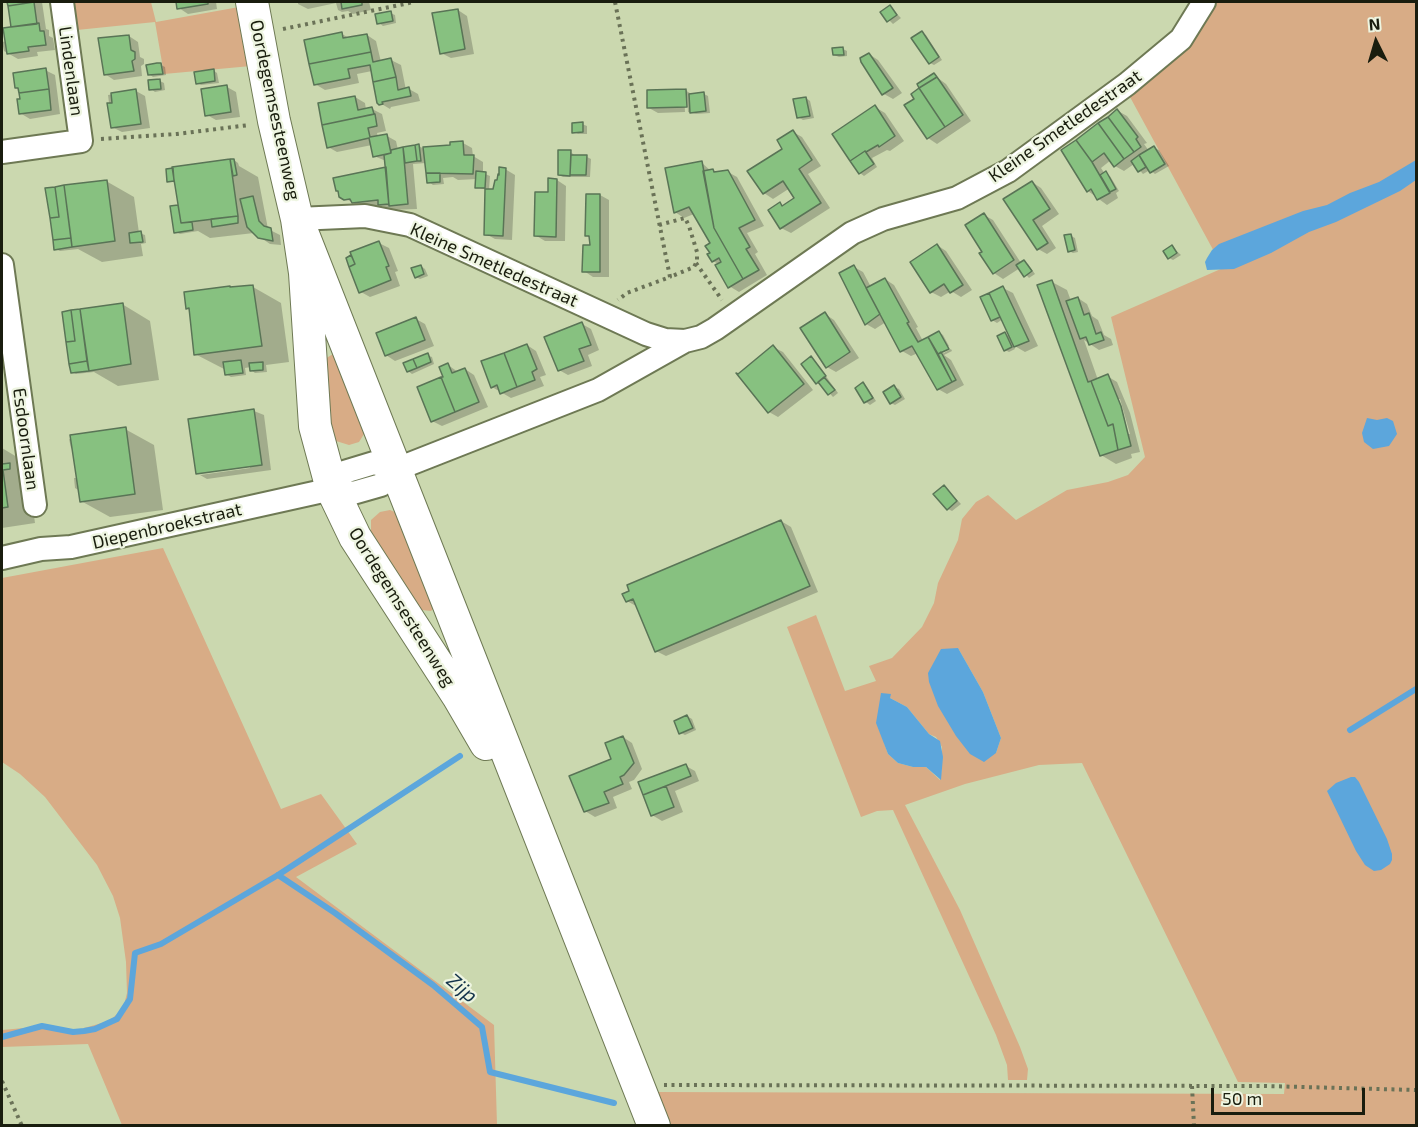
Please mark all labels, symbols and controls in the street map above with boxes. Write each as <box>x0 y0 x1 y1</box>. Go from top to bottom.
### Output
north arrow <box>1346 12 1406 72</box>
text: N <box>1368 14 1381 34</box>
street label: Oordegemsesteenweg <box>245 18 305 202</box>
street label: Lindenlaan <box>54 25 88 117</box>
street label: Kleine Smetledestraat <box>984 65 1146 187</box>
street label: Kleine Smetledestraat <box>407 218 581 312</box>
street label: Esdoornlaan <box>8 386 44 492</box>
street label: Diepenbroekstraat <box>90 498 244 554</box>
street label: Oordegemsesteenweg <box>344 523 460 691</box>
water label: Zijp <box>442 968 482 1008</box>
scale bar <box>1214 1076 1368 1114</box>
text: 50 m <box>1222 1087 1262 1109</box>

